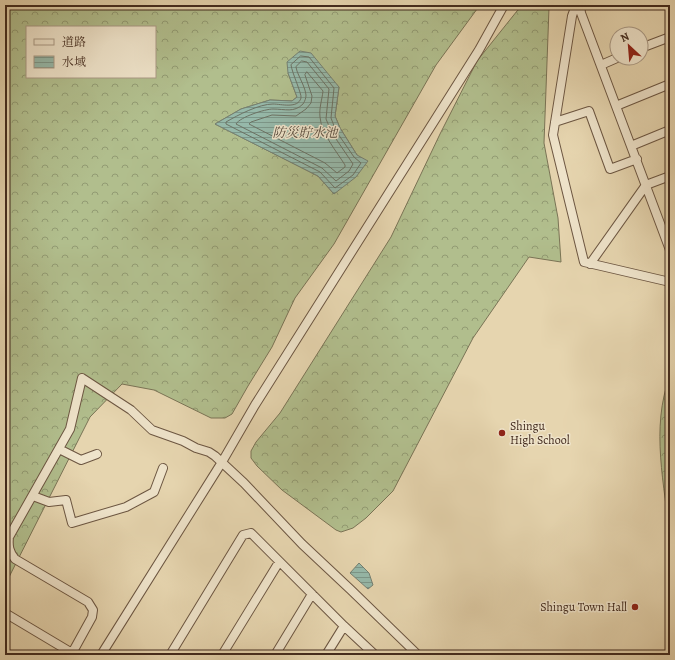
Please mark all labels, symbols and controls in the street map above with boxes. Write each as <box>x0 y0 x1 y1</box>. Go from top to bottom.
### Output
legend <box>26 26 156 78</box>
north arrow <box>609 26 649 66</box>
text: N <box>618 29 632 46</box>
text: 道路 <box>62 34 86 50</box>
text: 水域 <box>62 54 86 70</box>
water label: 防災貯水池 <box>272 124 339 141</box>
place label: Shingu High School <box>510 418 570 448</box>
marker: Shingu High School <box>497 428 507 438</box>
place label: Shingu Town Hall <box>540 599 627 615</box>
marker: Shingu Town Hall <box>630 602 640 612</box>

